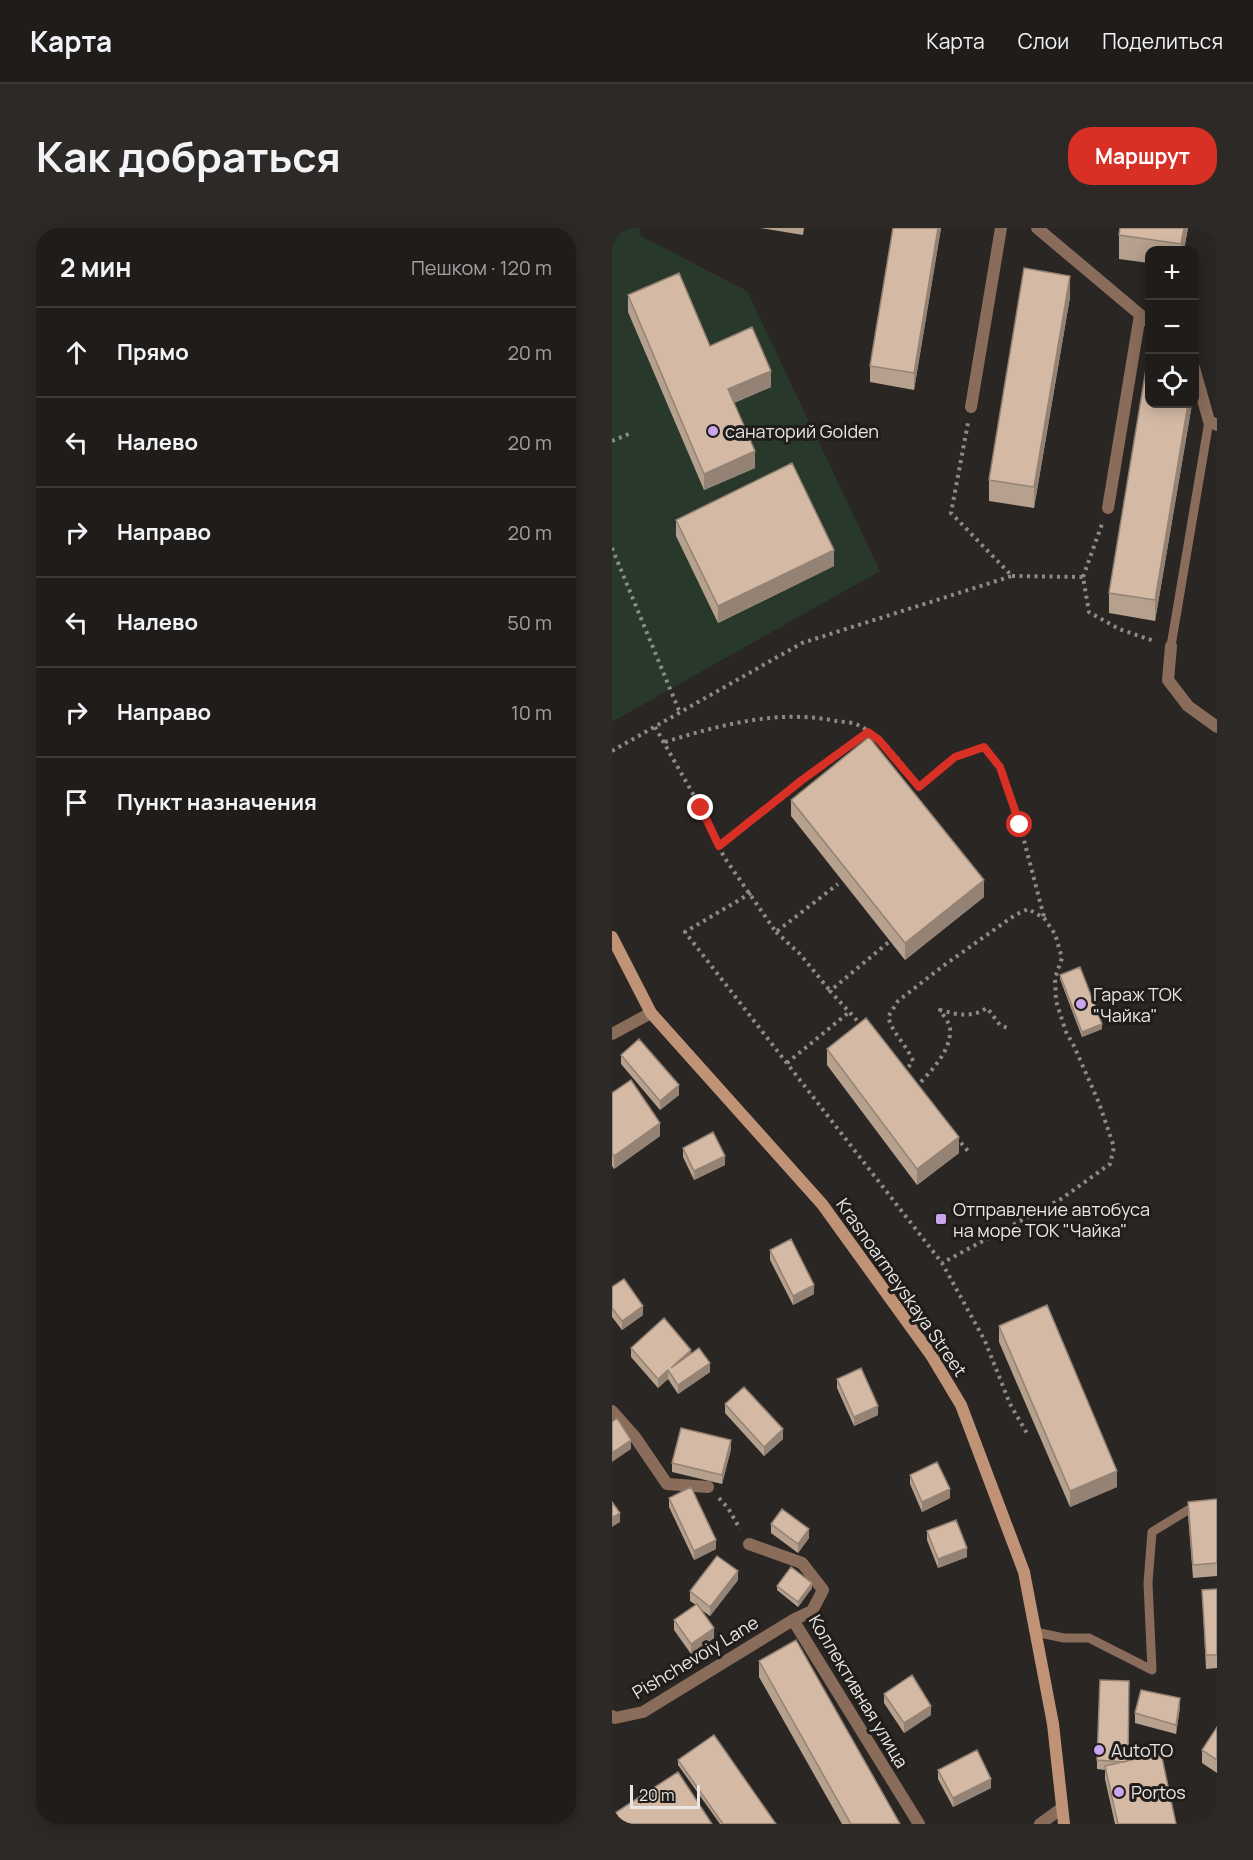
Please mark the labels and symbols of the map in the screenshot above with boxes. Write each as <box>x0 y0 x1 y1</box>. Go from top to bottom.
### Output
place label: санаторий Golden <box>725 419 879 443</box>
marker: санаторий Golden <box>706 424 720 438</box>
route end <box>687 794 713 820</box>
route start <box>1006 811 1032 837</box>
place label: Гараж ТОК "Чайка" <box>1093 982 1183 1027</box>
marker: Гараж ТОК "Чайка" <box>1074 997 1088 1011</box>
street label: Krasnoarmeyskaya Street <box>831 1193 973 1381</box>
place label: Отправление автобуса на море ТОК "Чайка" <box>953 1197 1150 1242</box>
marker: Отправление автобуса на море ТОК "Чайка" <box>934 1212 948 1226</box>
street label: Pishchevoiy Lane <box>627 1610 763 1704</box>
street label: Коллективная улица <box>804 1610 914 1772</box>
place label: AutoTO <box>1111 1738 1173 1762</box>
marker: AutoTO <box>1092 1743 1106 1757</box>
place label: Portos <box>1131 1780 1186 1804</box>
scale bar <box>630 1782 700 1810</box>
marker: Portos <box>1112 1785 1126 1799</box>

